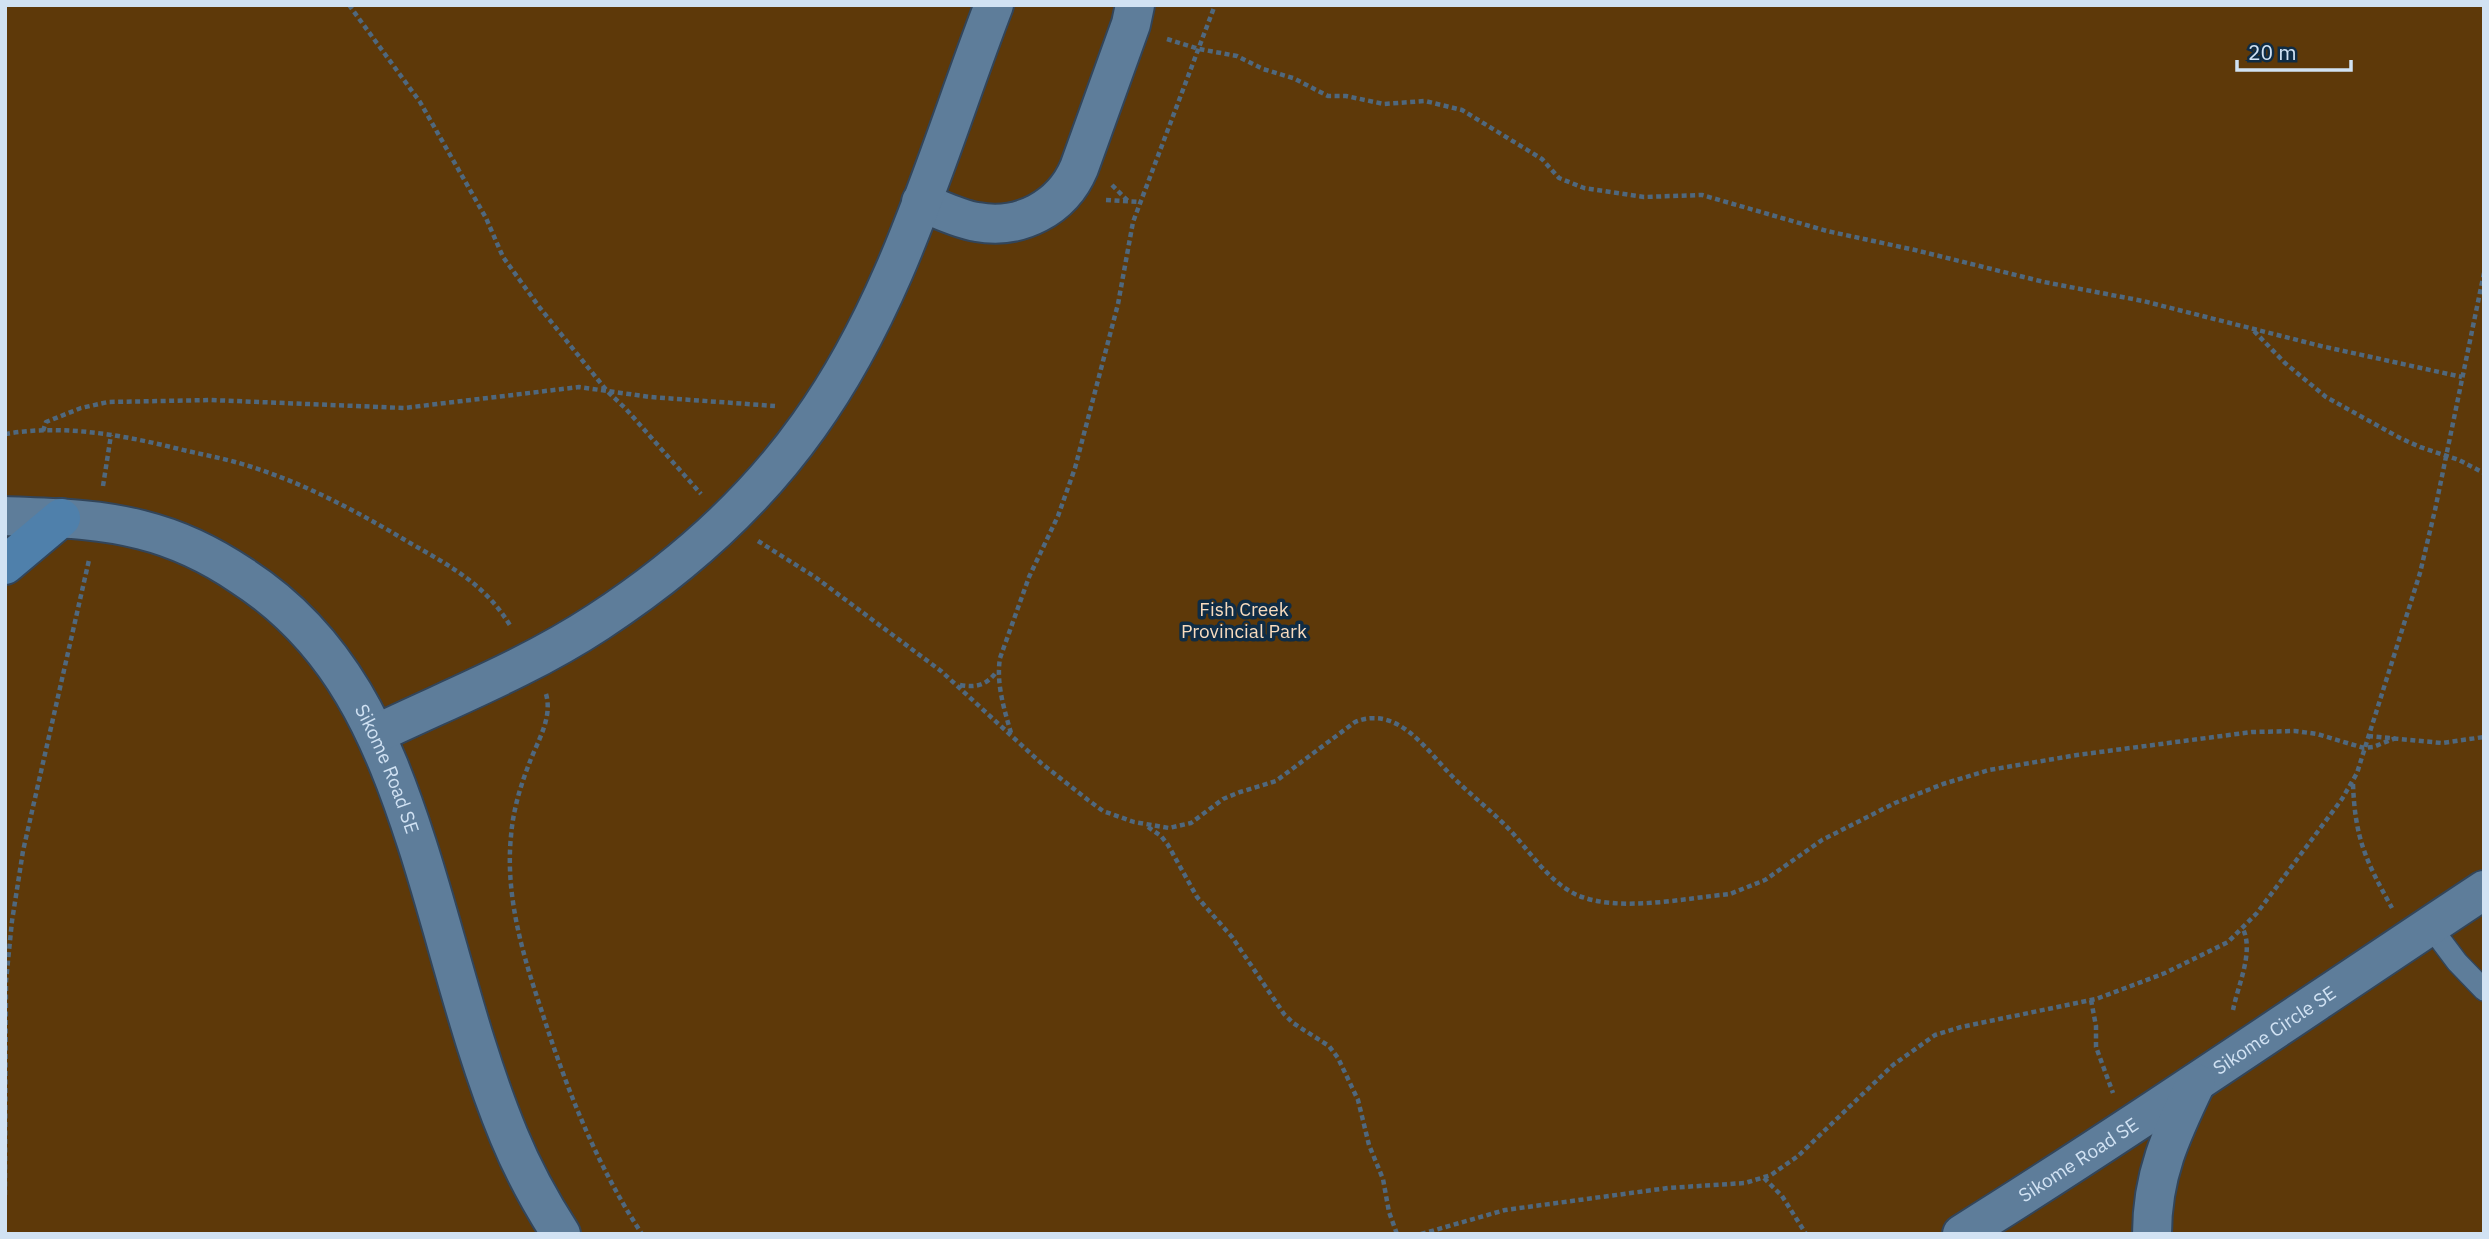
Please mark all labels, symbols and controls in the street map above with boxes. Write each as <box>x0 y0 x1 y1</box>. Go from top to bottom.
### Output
scale bar <box>2237 28 2351 72</box>
text: 20 m <box>2248 38 2297 66</box>
park label: Fish Creek Provincial Park <box>1181 597 1307 643</box>
street label: Sikome Road SE <box>350 700 425 837</box>
street label: Sikome Circle SE <box>2208 980 2340 1080</box>
street label: Sikome Road SE <box>2014 1112 2143 1207</box>

